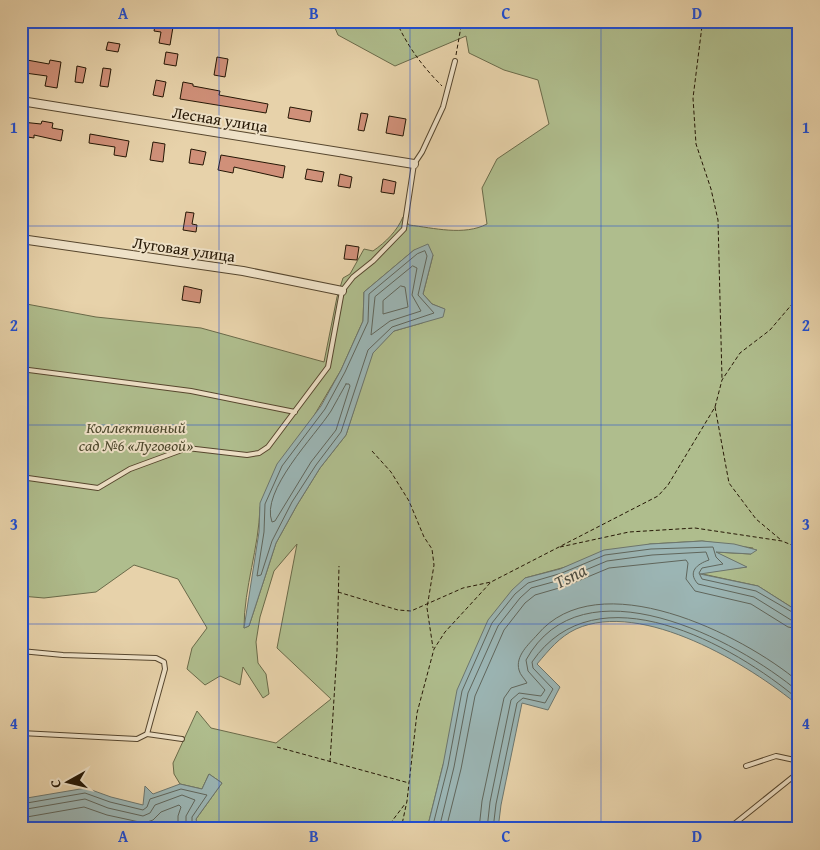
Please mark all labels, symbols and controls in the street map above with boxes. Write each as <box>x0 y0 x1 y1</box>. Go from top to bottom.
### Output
text: A <box>118 1 129 25</box>
text: B <box>309 1 319 25</box>
text: C <box>501 1 511 25</box>
text: D <box>692 1 702 25</box>
street label: Лесная улица <box>170 100 270 138</box>
text: 1 <box>10 115 18 139</box>
text: 1 <box>802 115 810 139</box>
street label: Луговая улица <box>131 230 237 268</box>
text: 2 <box>10 313 18 337</box>
text: 2 <box>802 313 810 337</box>
park label: Коллективный сад №6 «Луговой» <box>79 415 193 457</box>
text: 3 <box>10 512 18 536</box>
text: 3 <box>802 512 810 536</box>
water label: Tsna <box>549 556 592 596</box>
text: 4 <box>10 711 18 735</box>
text: 4 <box>802 711 810 735</box>
north arrow <box>42 758 92 808</box>
text: С <box>45 778 66 789</box>
text: A <box>118 824 129 848</box>
text: B <box>309 824 319 848</box>
text: C <box>501 824 511 848</box>
text: D <box>692 824 702 848</box>

